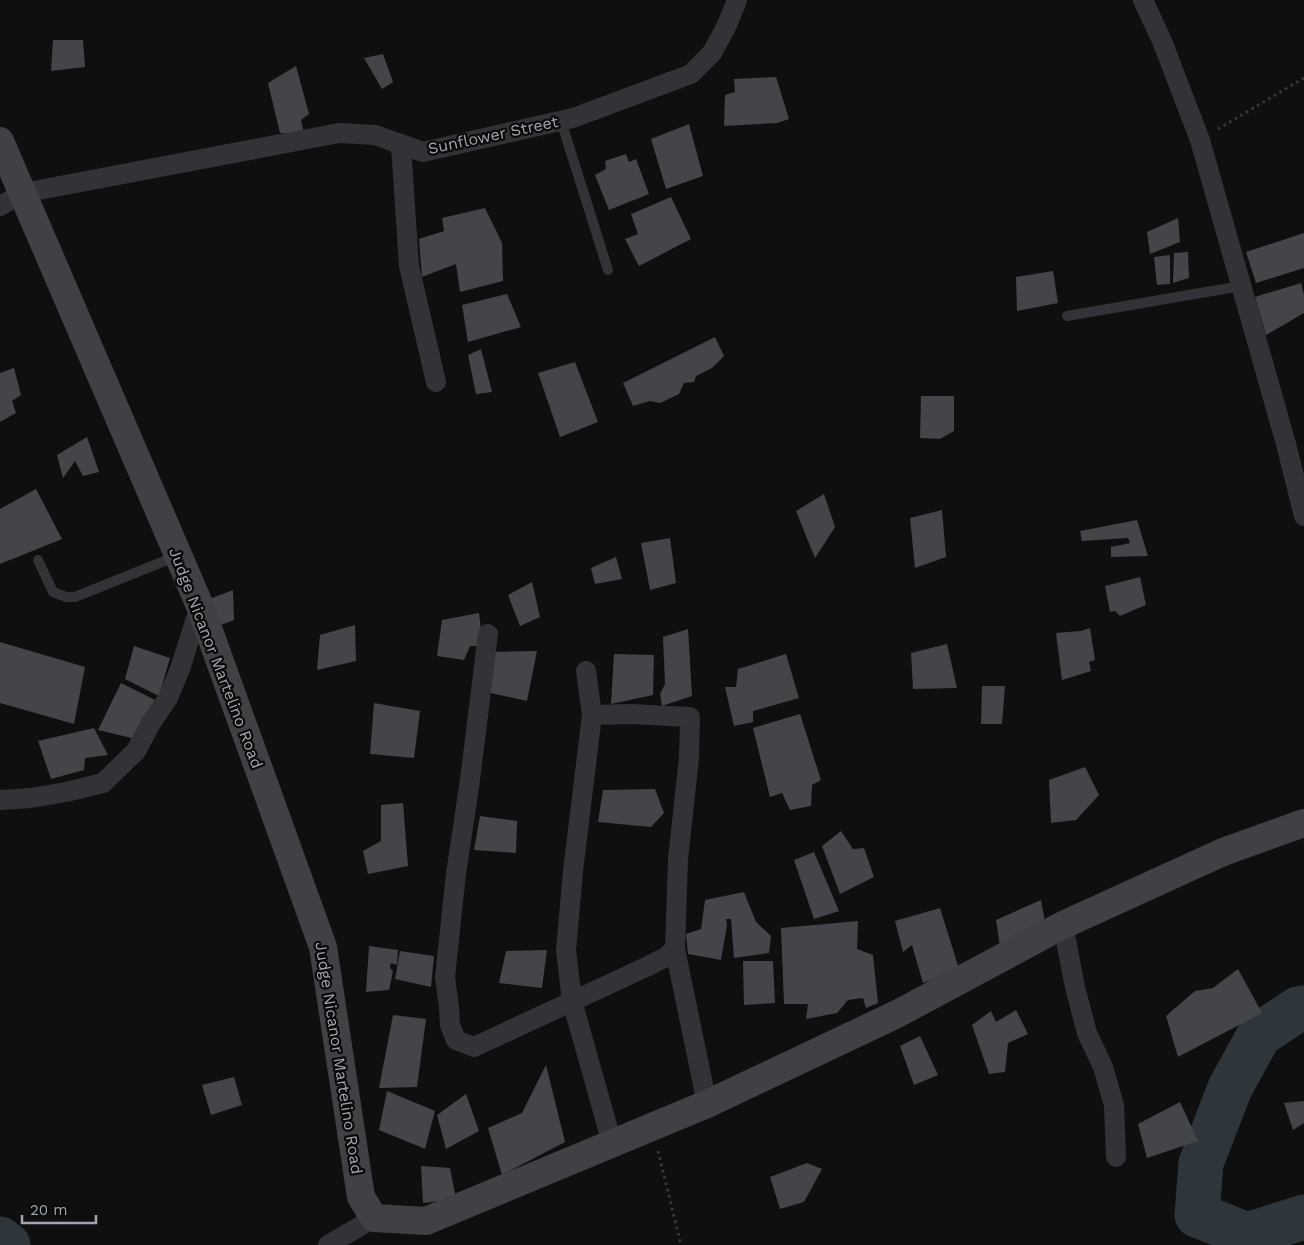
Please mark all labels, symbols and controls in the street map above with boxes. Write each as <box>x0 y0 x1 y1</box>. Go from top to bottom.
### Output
street label: Sunflower Street <box>426 112 560 158</box>
street label: Judge Nicanor Martelino Road <box>165 545 267 771</box>
street label: Judge Nicanor Martelino Road <box>311 940 367 1176</box>
scale bar <box>22 1192 96 1224</box>
text: 20 m <box>30 1201 68 1219</box>

